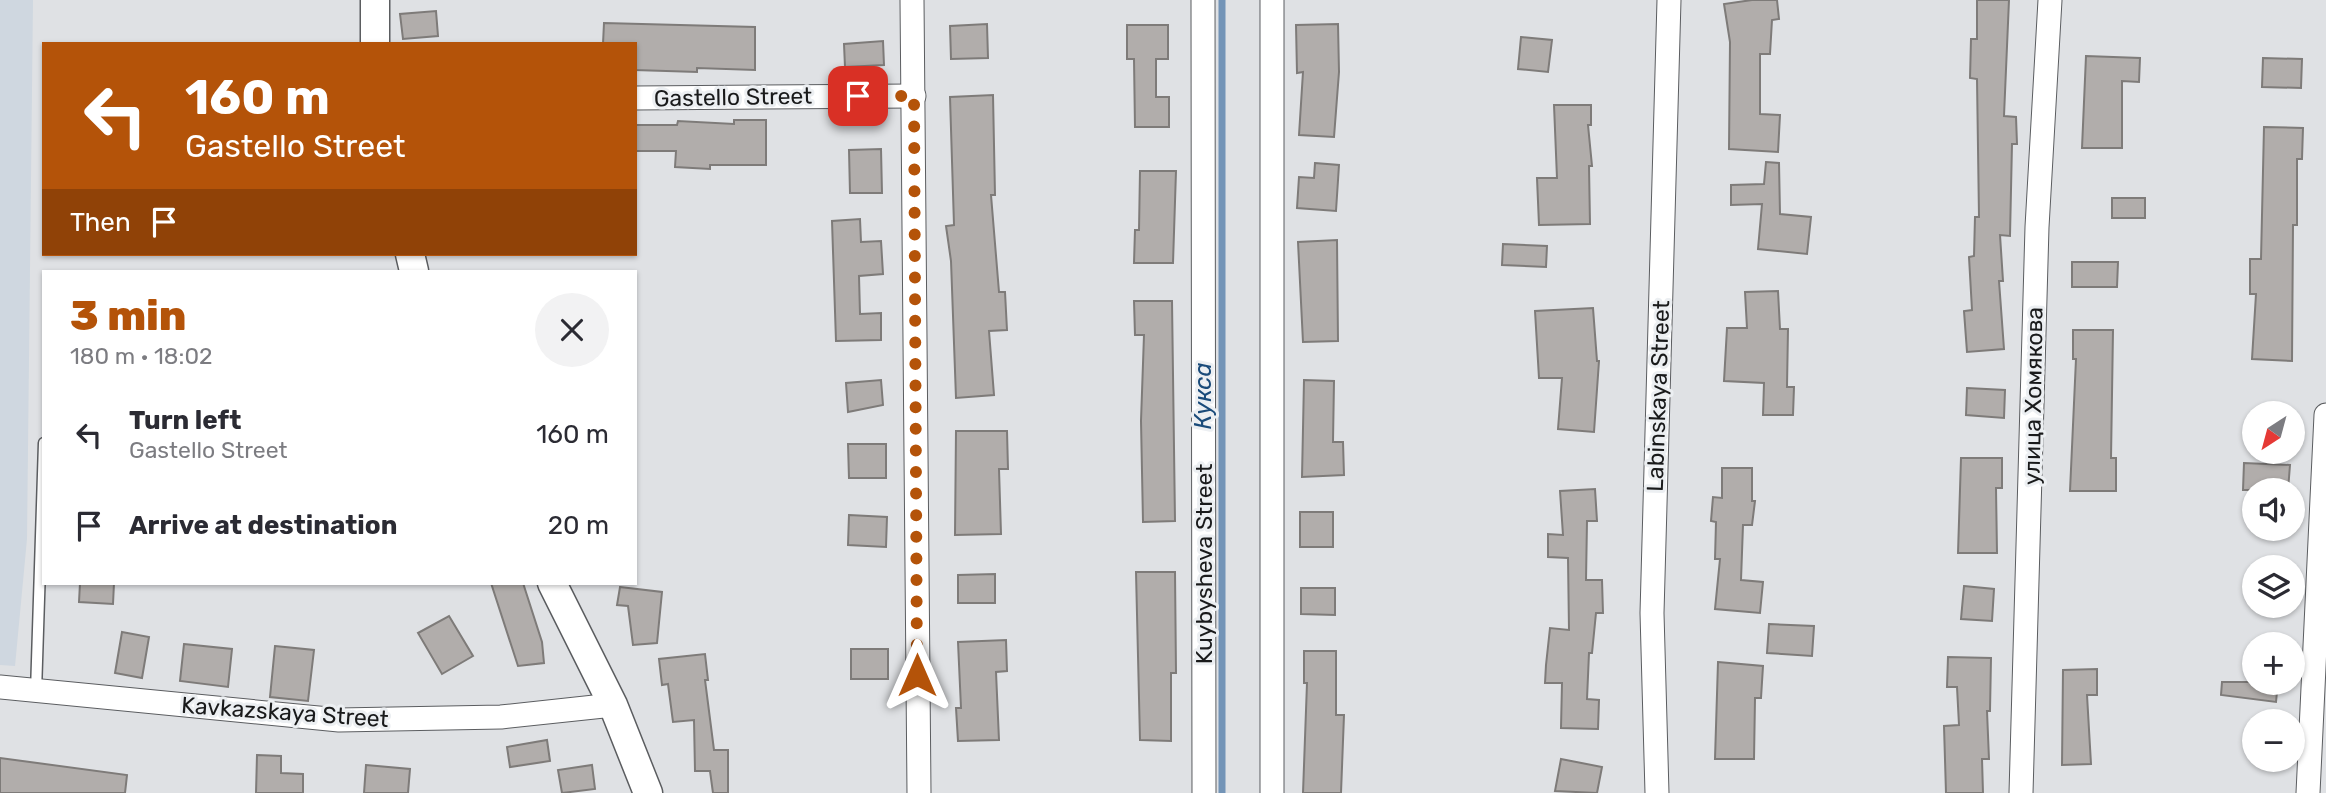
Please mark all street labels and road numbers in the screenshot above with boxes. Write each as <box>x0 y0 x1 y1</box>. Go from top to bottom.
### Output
street label: Gastello Street <box>654 82 812 112</box>
street label: Labinskaya Street <box>1641 300 1675 492</box>
street label: улица Хомякова <box>2017 307 2049 485</box>
street label: Kuybysheva Street <box>1190 464 1218 664</box>
street label: Kavkazskaya Street <box>180 691 390 733</box>

